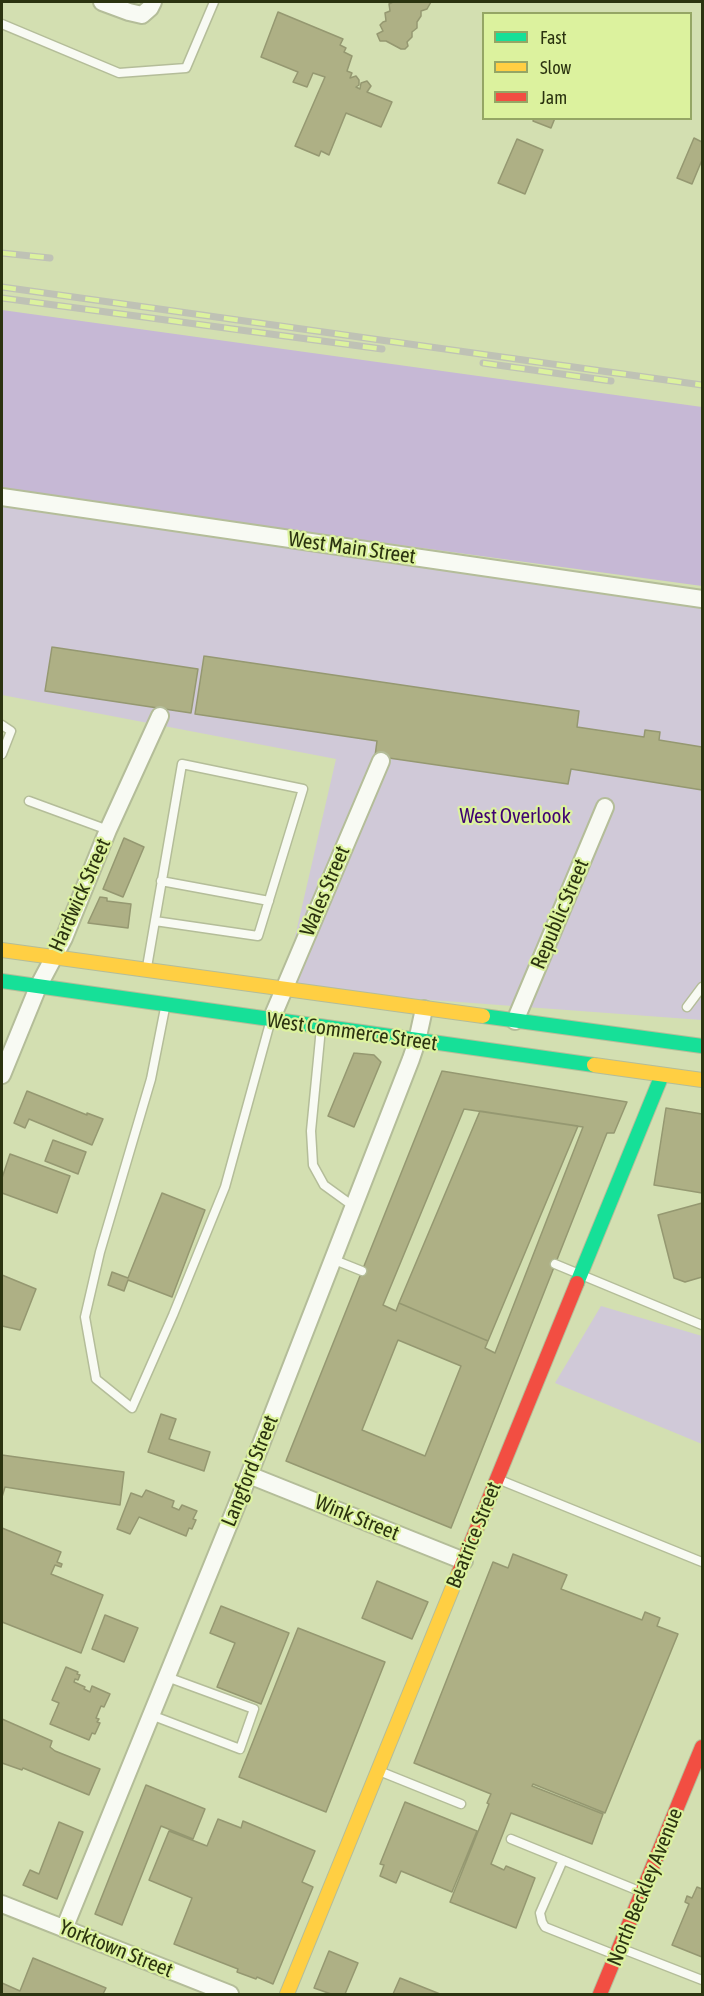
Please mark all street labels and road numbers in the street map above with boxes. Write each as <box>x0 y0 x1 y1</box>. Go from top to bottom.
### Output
street label: West Main Street <box>287 527 417 569</box>
street label: Hardwick Street <box>44 834 116 956</box>
street label: Wales Street <box>295 842 355 940</box>
street label: Republic Street <box>526 855 594 973</box>
street label: West Commerce Street <box>265 1008 439 1056</box>
street label: Langford Street <box>216 1412 284 1530</box>
street label: Beatrice Street <box>441 1478 507 1592</box>
street label: Wink Street <box>311 1490 403 1546</box>
street label: North Beckley Avenue <box>602 1804 688 1970</box>
street label: Yorktown Street <box>55 1915 177 1983</box>

